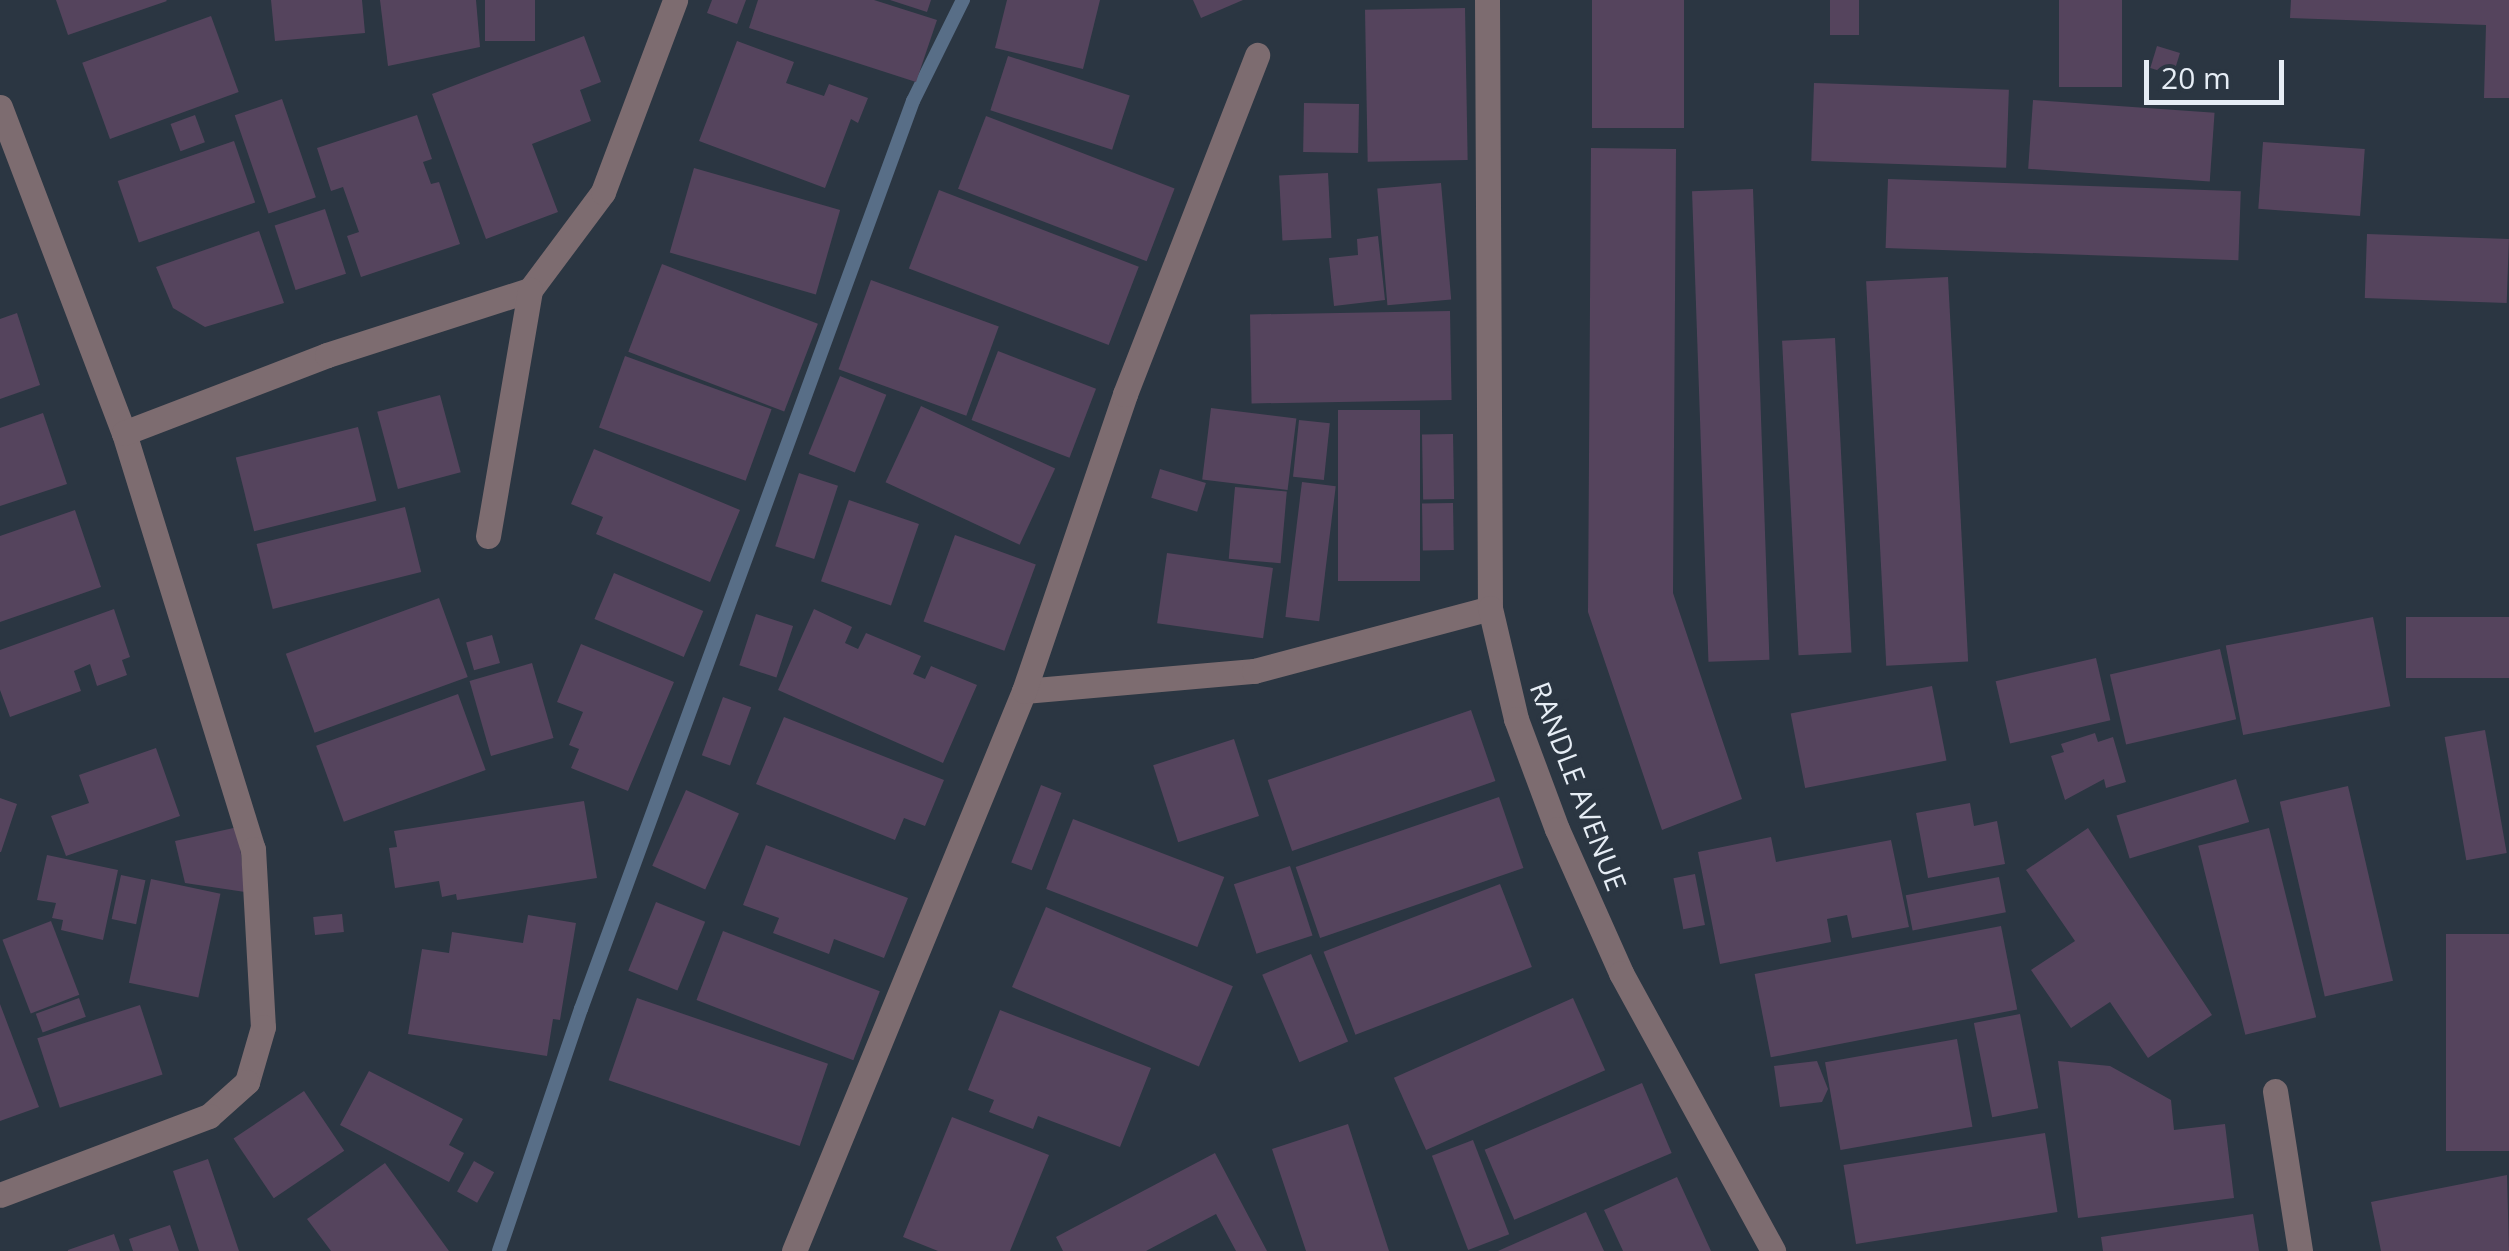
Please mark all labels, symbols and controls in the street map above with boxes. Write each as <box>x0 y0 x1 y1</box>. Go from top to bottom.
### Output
scale bar <box>2149 40 2289 102</box>
text: 20 m <box>2161 57 2231 98</box>
street label: RANDLE AVENUE <box>1524 677 1634 895</box>

